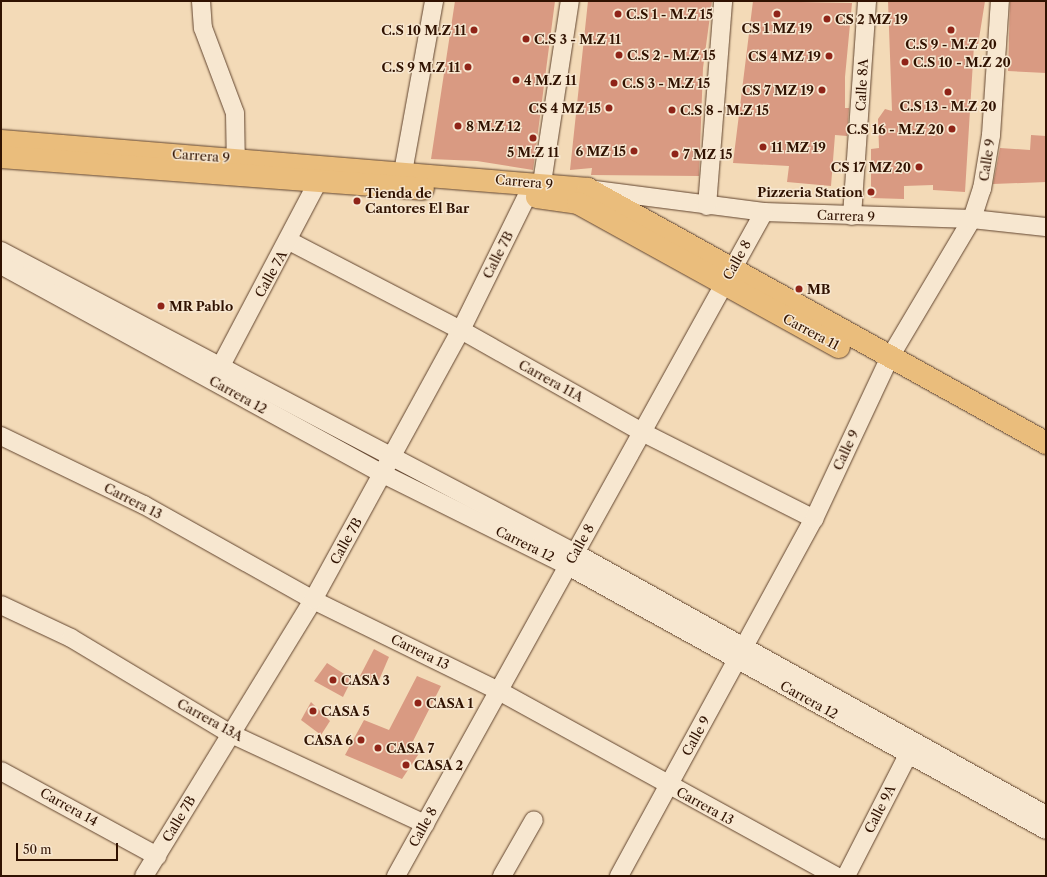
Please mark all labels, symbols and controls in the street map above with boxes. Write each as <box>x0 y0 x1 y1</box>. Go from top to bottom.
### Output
place label: C.S 1 - M.Z 15 <box>626 6 713 22</box>
marker: C.S 1 - M.Z 15 <box>613 9 623 19</box>
marker: CS 1 MZ 19 <box>772 9 782 19</box>
place label: CS 2 MZ 19 <box>835 11 908 27</box>
marker: CS 2 MZ 19 <box>822 14 832 24</box>
place label: CS 1 MZ 19 <box>741 20 813 36</box>
place label: C.S 10 M.Z 11 <box>381 22 466 38</box>
marker: C.S 10 M.Z 11 <box>469 25 479 35</box>
marker: C.S 9 - M.Z 20 <box>946 25 956 35</box>
place label: C.S 3 - M.Z 11 <box>534 31 621 47</box>
marker: C.S 3 - M.Z 11 <box>521 34 531 44</box>
place label: C.S 9 - M.Z 20 <box>905 36 997 52</box>
place label: C.S 2 - M.Z 15 <box>627 47 716 63</box>
place label: CS 4 MZ 19 <box>748 48 821 64</box>
marker: C.S 2 - M.Z 15 <box>614 50 624 60</box>
marker: CS 4 MZ 19 <box>824 51 834 61</box>
place label: C.S 10 - M.Z 20 <box>913 54 1011 70</box>
marker: C.S 10 - M.Z 20 <box>900 57 910 67</box>
street label: Calle 8A <box>853 58 871 112</box>
place label: C.S 9 M.Z 11 <box>382 59 460 75</box>
marker: C.S 9 M.Z 11 <box>463 62 473 72</box>
place label: 4 M.Z 11 <box>524 72 577 88</box>
marker: 4 M.Z 11 <box>511 75 521 85</box>
place label: C.S 3 - M.Z 15 <box>622 75 710 91</box>
marker: C.S 3 - M.Z 15 <box>609 78 619 88</box>
place label: CS 7 MZ 19 <box>742 82 814 98</box>
marker: CS 7 MZ 19 <box>817 85 827 95</box>
marker: C.S 13 - M.Z 20 <box>943 87 953 97</box>
place label: C.S 13 - M.Z 20 <box>899 98 997 114</box>
place label: CS 4 MZ 15 <box>529 100 601 116</box>
place label: C.S 8 - M.Z 15 <box>680 102 769 118</box>
marker: CS 4 MZ 15 <box>604 103 614 113</box>
marker: C.S 8 - M.Z 15 <box>667 105 677 115</box>
place label: 8 M.Z 12 <box>466 118 521 134</box>
marker: 8 M.Z 12 <box>453 121 463 131</box>
place label: C.S 16 - M.Z 20 <box>847 121 944 137</box>
marker: C.S 16 - M.Z 20 <box>947 124 957 134</box>
marker: 5 M.Z 11 <box>528 133 538 143</box>
street label: Calle 9 <box>976 138 998 182</box>
place label: 11 MZ 19 <box>771 139 826 155</box>
marker: 11 MZ 19 <box>758 142 768 152</box>
place label: 6 MZ 15 <box>576 143 626 159</box>
place label: 5 M.Z 11 <box>507 144 559 160</box>
street label: Carrera 9 <box>171 146 231 166</box>
marker: 6 MZ 15 <box>629 146 639 156</box>
place label: 7 MZ 15 <box>683 146 733 162</box>
marker: 7 MZ 15 <box>670 149 680 159</box>
place label: CS 17 MZ 20 <box>831 159 911 175</box>
marker: CS 17 MZ 20 <box>914 162 924 172</box>
street label: Carrera 9 <box>494 172 554 192</box>
place label: Pizzeria Station <box>757 184 863 200</box>
place label: Tienda de Cantores El Bar <box>365 186 469 217</box>
marker: Pizzeria Station <box>866 187 876 197</box>
marker: Tienda de Cantores El Bar <box>352 196 362 206</box>
street label: Carrera 9 <box>817 207 875 225</box>
street label: Calle 7B <box>480 229 516 281</box>
street label: Calle 8 <box>720 237 754 283</box>
street label: Calle 7A <box>252 248 290 300</box>
place label: MB <box>807 281 830 297</box>
marker: MB <box>794 284 804 294</box>
place label: MR Pablo <box>169 298 234 314</box>
marker: MR Pablo <box>156 301 166 311</box>
street label: Carrera 11 <box>780 311 842 353</box>
street label: Carrera 11A <box>516 357 586 405</box>
street label: Carrera 12 <box>206 373 270 417</box>
street label: Calle 9 <box>830 427 862 473</box>
street label: Carrera 13 <box>101 480 165 522</box>
street label: Calle 7B <box>327 515 365 567</box>
street label: Calle 8 <box>563 521 597 567</box>
street label: Carrera 12 <box>493 523 557 565</box>
street label: Carrera 13 <box>388 631 452 673</box>
place label: CASA 3 <box>341 672 390 688</box>
marker: CASA 3 <box>328 675 338 685</box>
street label: Carrera 12 <box>777 678 841 722</box>
street label: Carrera 13A <box>174 695 246 745</box>
place label: CASA 1 <box>426 695 474 711</box>
marker: CASA 1 <box>413 698 423 708</box>
place label: CASA 5 <box>321 703 370 719</box>
marker: CASA 5 <box>308 706 318 716</box>
street label: Calle 9 <box>679 713 713 759</box>
place label: CASA 6 <box>303 732 353 748</box>
marker: CASA 6 <box>356 735 366 745</box>
place label: CASA 7 <box>386 740 435 756</box>
marker: CASA 7 <box>373 743 383 753</box>
place label: CASA 2 <box>414 757 464 773</box>
marker: CASA 2 <box>401 760 411 770</box>
street label: Calle 9A <box>861 782 899 836</box>
street label: Carrera 13 <box>674 784 736 828</box>
street label: Carrera 14 <box>37 785 101 829</box>
street label: Calle 7B <box>159 793 199 845</box>
street label: Calle 8 <box>406 804 440 850</box>
scale bar <box>18 835 120 861</box>
text: 50 m <box>23 842 52 857</box>

